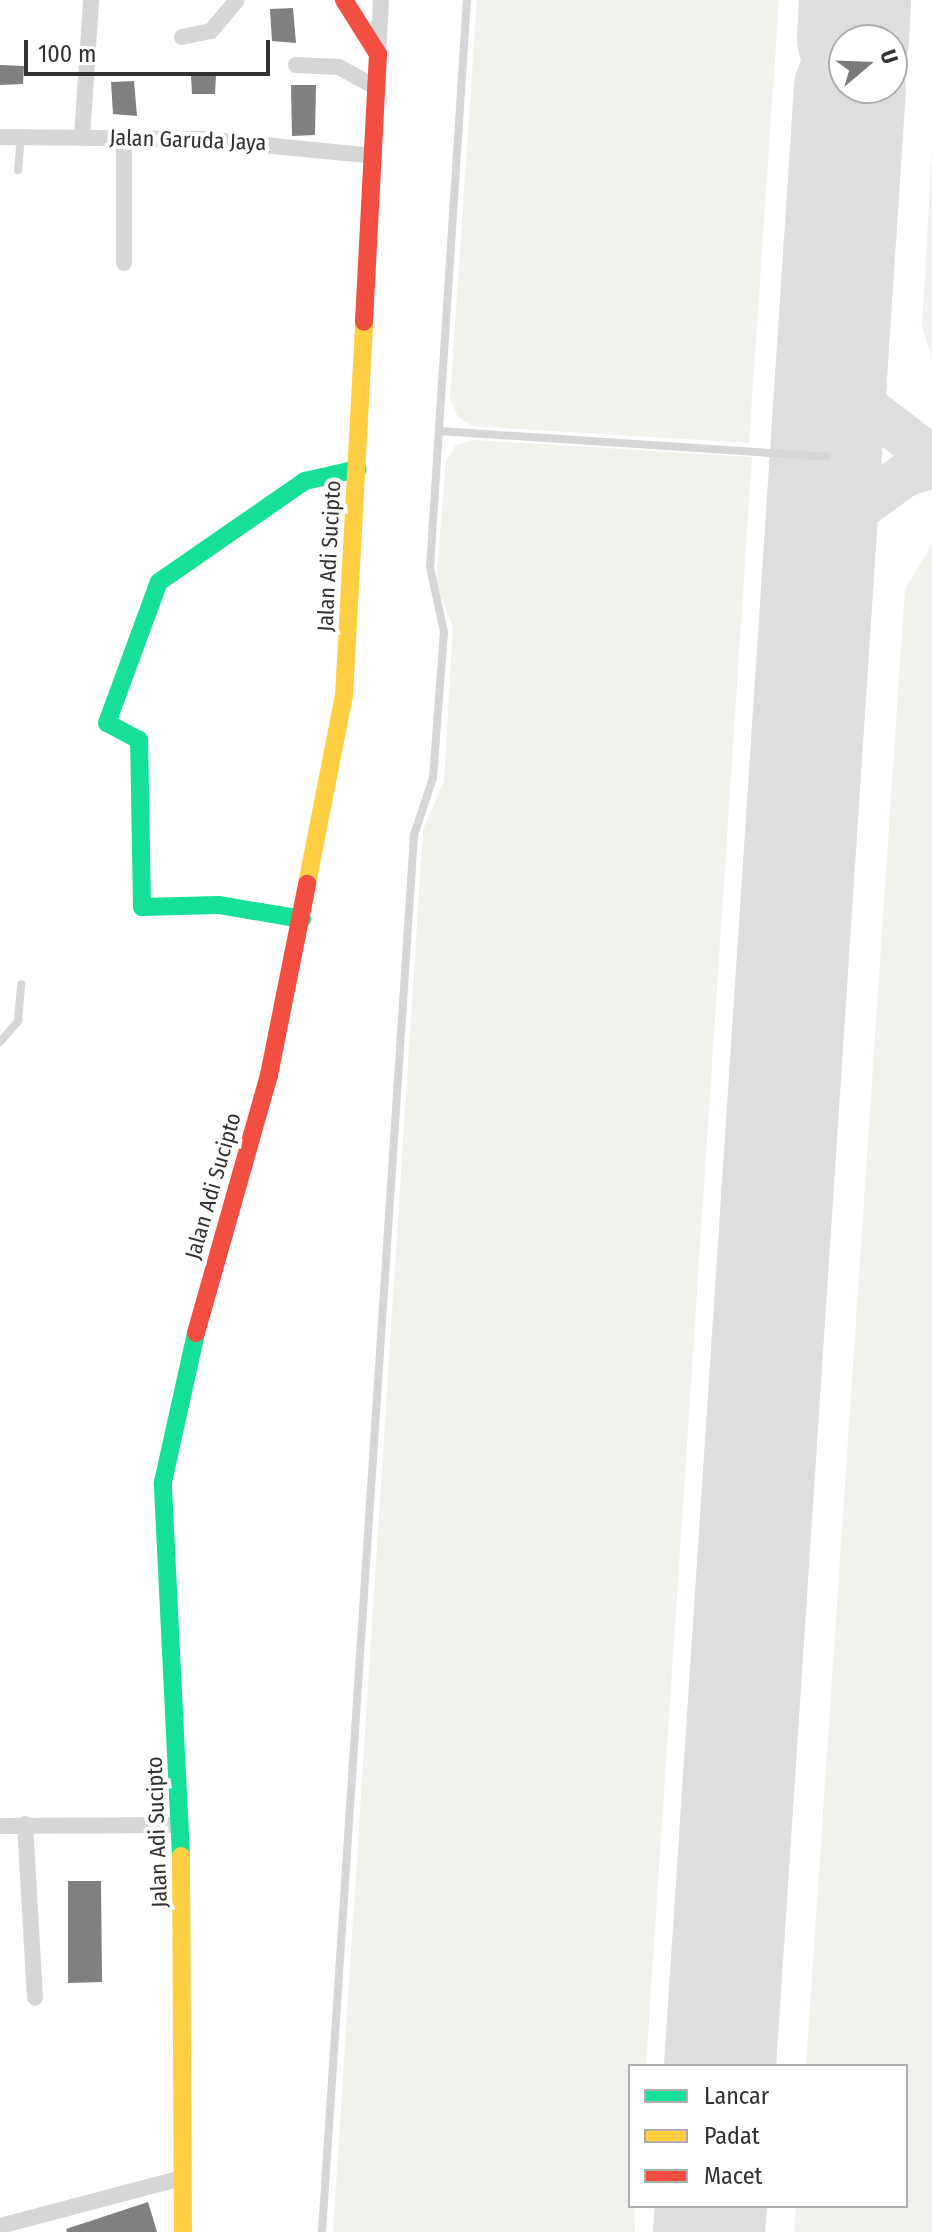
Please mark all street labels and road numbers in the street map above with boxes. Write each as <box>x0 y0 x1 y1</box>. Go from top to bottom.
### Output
street label: Jalan Garuda Jaya <box>109 124 267 156</box>
street label: Jalan Adi Sucipto <box>312 480 346 632</box>
street label: Jalan Adi Sucipto <box>179 1110 247 1262</box>
street label: Jalan Adi Sucipto <box>141 1756 173 1908</box>

